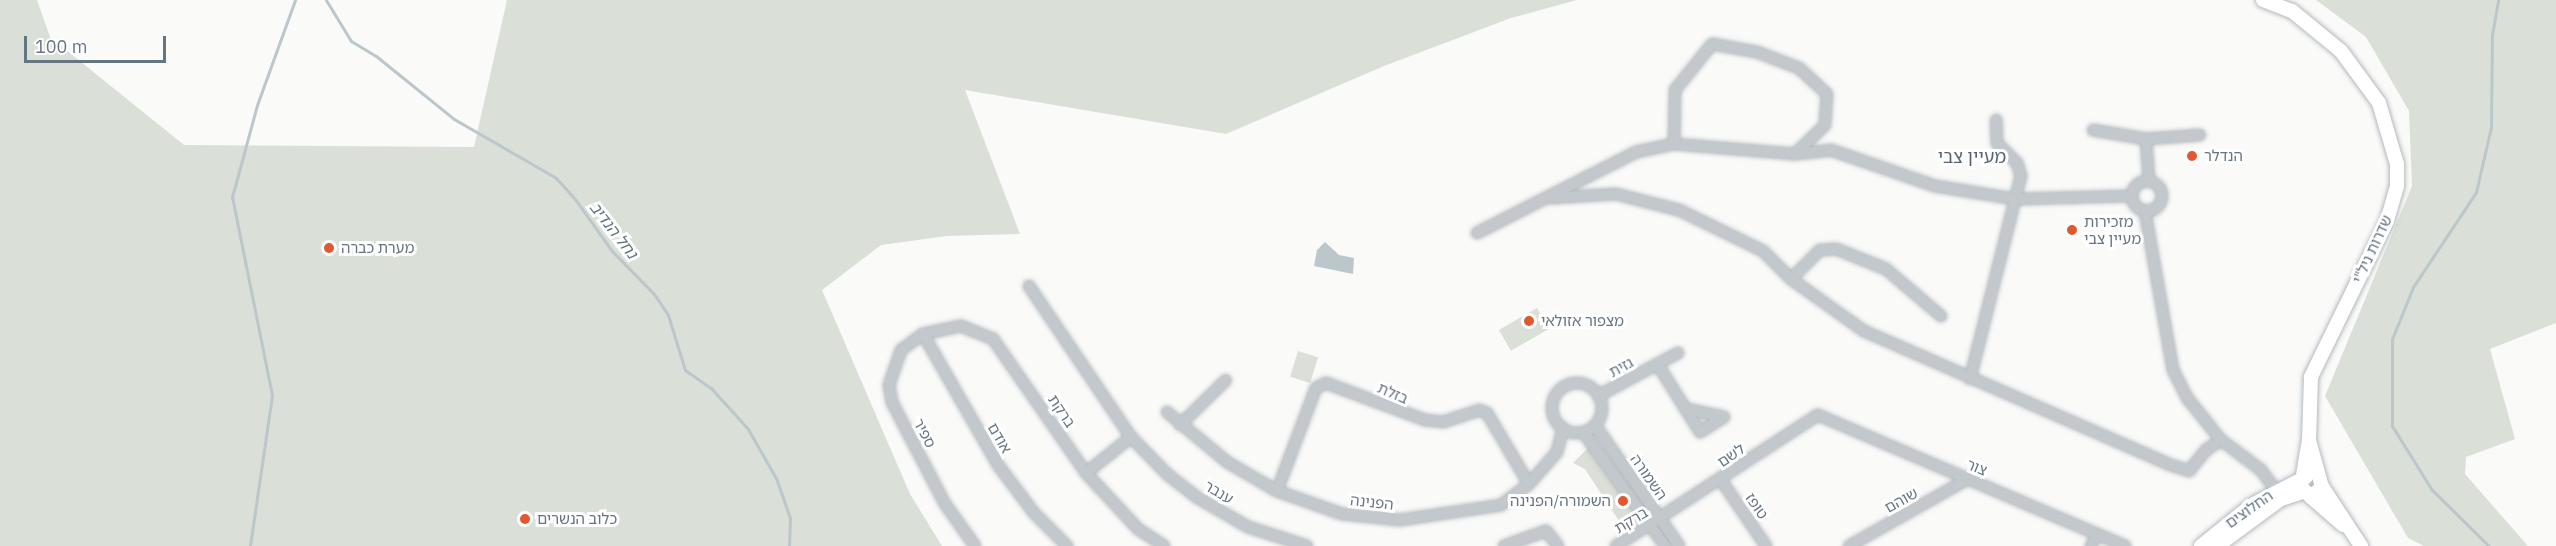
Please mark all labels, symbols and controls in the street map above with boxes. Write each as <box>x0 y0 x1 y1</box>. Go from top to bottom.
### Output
scale bar <box>27 24 170 62</box>
text: 100 m <box>35 35 87 58</box>
district label: מעיין צבי <box>1938 146 2006 168</box>
place label: הנדלר <box>2204 147 2243 165</box>
marker: הנדלר <box>2185 149 2199 163</box>
water label: נחל הנדיב <box>586 198 642 262</box>
place label: מזכירות מעיין צבי <box>2084 212 2141 247</box>
street label: שדרות ניל"י <box>2348 212 2396 286</box>
marker: מזכירות מעיין צבי <box>2065 223 2079 237</box>
place label: מערת כברה <box>341 239 414 257</box>
marker: מערת כברה <box>322 241 336 255</box>
place label: מצפור אזולאי <box>1541 312 1624 330</box>
marker: מצפור אזולאי <box>1522 314 1536 328</box>
street label: גזית <box>1606 353 1636 381</box>
street label: בזלת <box>1375 379 1411 407</box>
street label: ברקת <box>1045 391 1079 431</box>
street label: ספיר <box>910 415 940 451</box>
street label: אודם <box>984 420 1016 456</box>
street label: לשם <box>1714 439 1748 471</box>
street label: השמורה <box>1627 451 1671 503</box>
street label: צור <box>1964 455 1990 479</box>
street label: ענבר <box>1201 476 1237 508</box>
street label: שוהם <box>1881 484 1921 516</box>
street label: החלוצים <box>2222 486 2276 532</box>
street label: טופז <box>1742 489 1772 523</box>
street label: הפנינה <box>1349 491 1395 513</box>
place label: השמורה/הפנינה <box>1510 492 1611 510</box>
marker: השמורה/הפנינה <box>1616 494 1630 508</box>
street label: ברקת <box>1611 503 1651 537</box>
place label: כלוב הנשרים <box>537 510 617 528</box>
marker: כלוב הנשרים <box>518 512 532 526</box>

